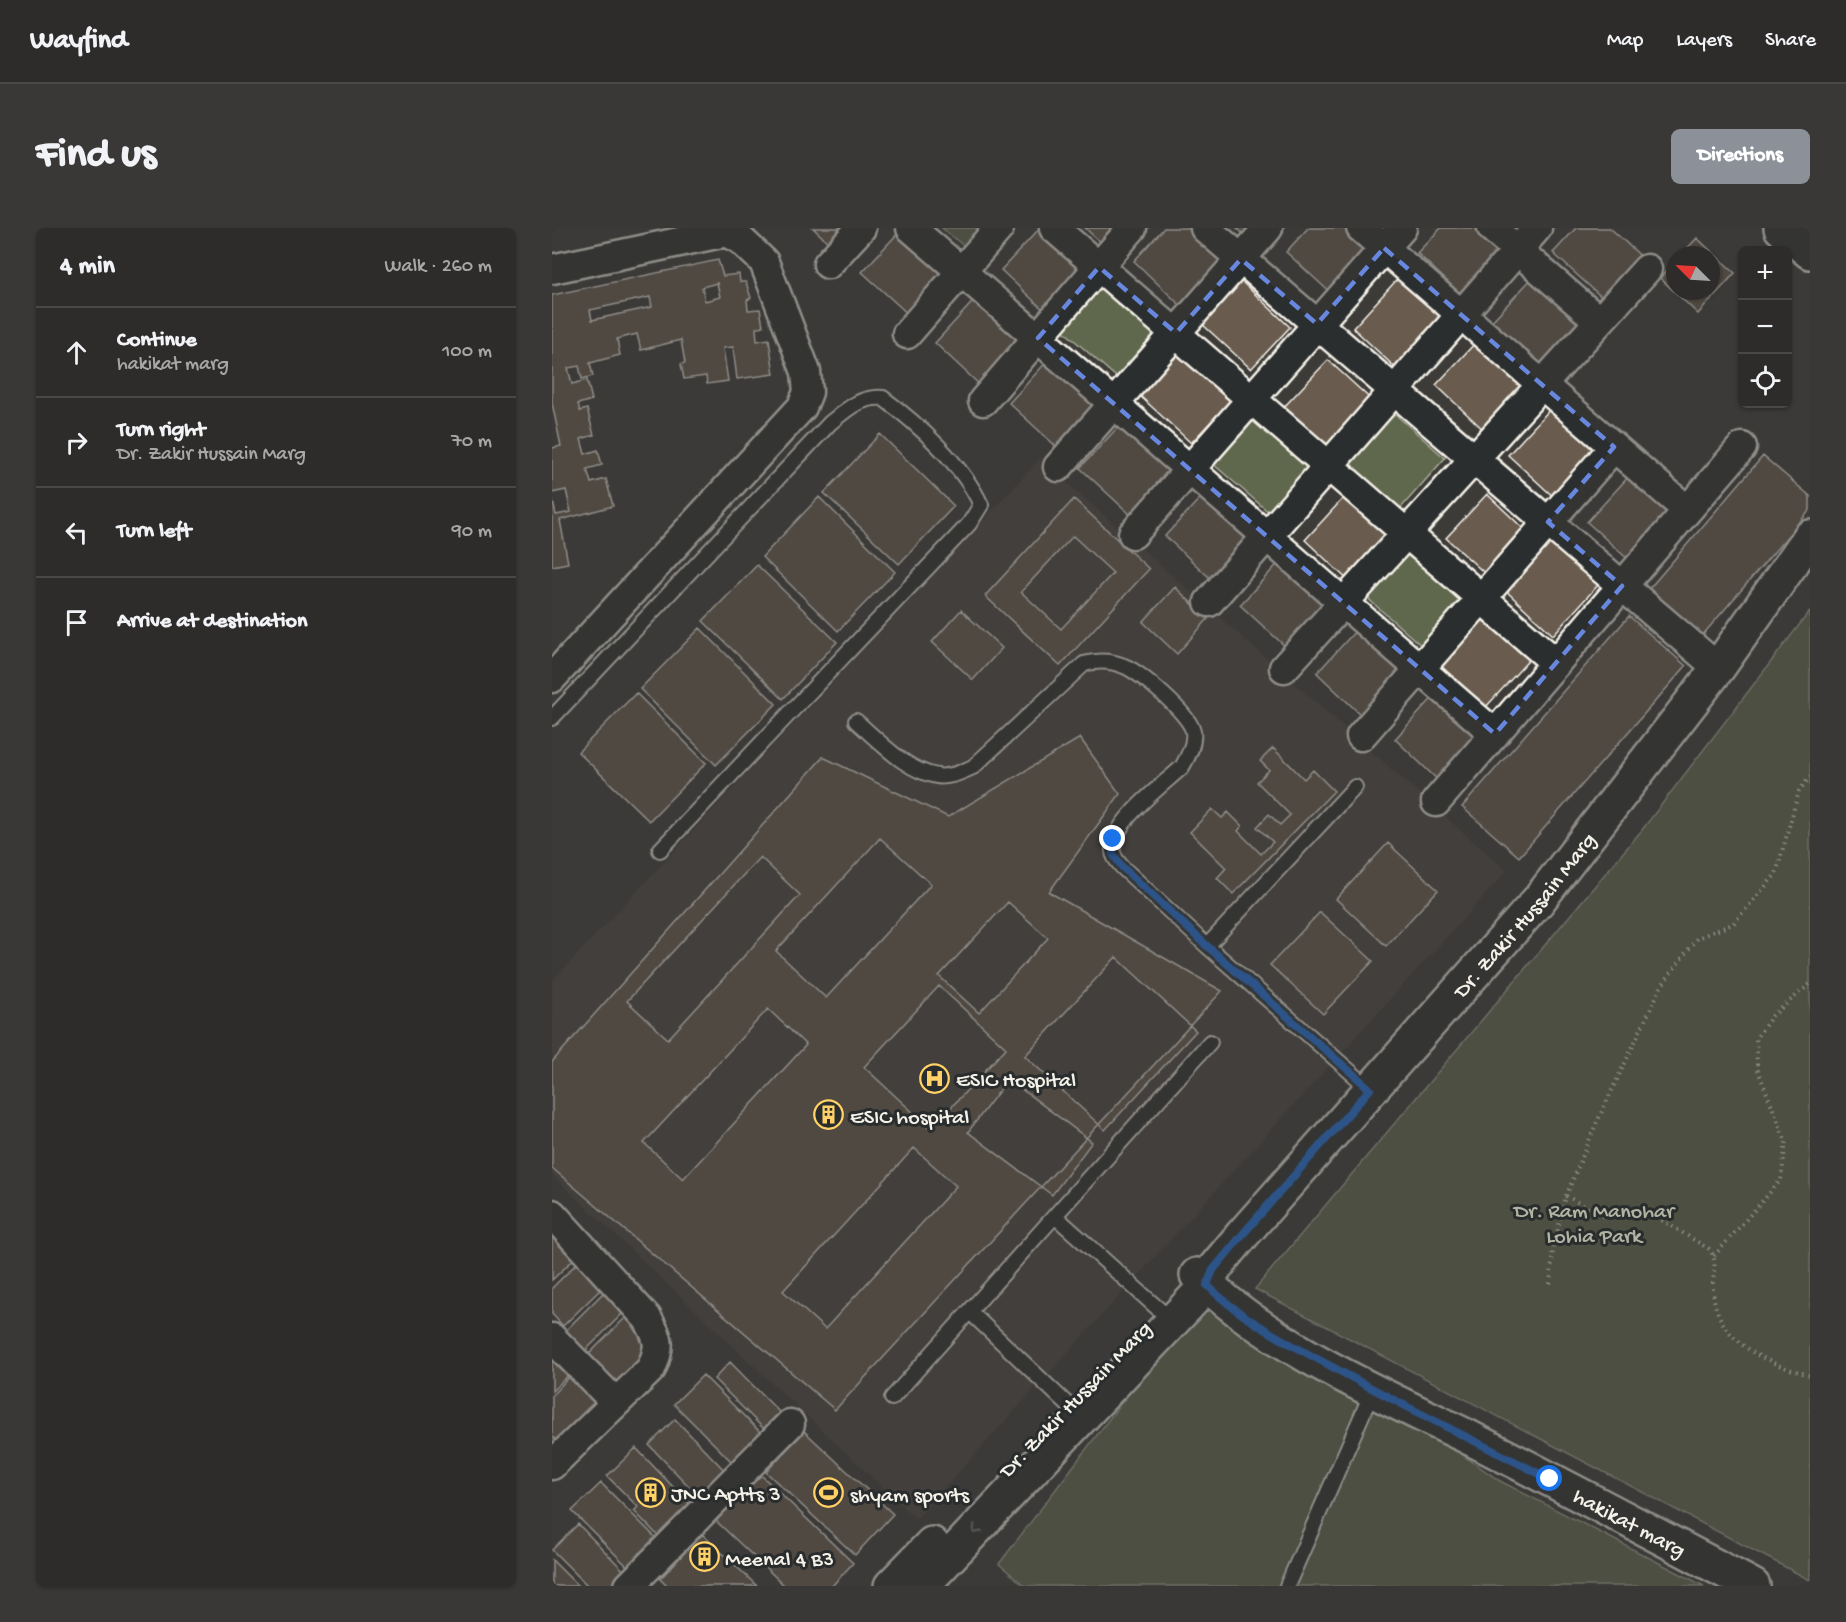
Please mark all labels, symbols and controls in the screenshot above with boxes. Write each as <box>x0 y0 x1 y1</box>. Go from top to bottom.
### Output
text: Wayfind <box>30 25 127 58</box>
text: Map <box>1607 29 1643 54</box>
text: Layers <box>1676 29 1732 54</box>
text: Share <box>1765 29 1816 54</box>
button: Directions <box>1671 129 1810 184</box>
text: Find us <box>36 132 156 181</box>
north arrow <box>1666 246 1720 300</box>
map controls <box>1738 246 1792 408</box>
button: + <box>1738 246 1792 300</box>
text: 4 min <box>60 252 115 283</box>
text: Walk · 260 m <box>385 256 492 279</box>
button: − <box>1738 300 1792 354</box>
text: Continue <box>117 328 197 354</box>
icon: ahead <box>60 336 93 369</box>
text: 100 m <box>442 341 492 364</box>
text: hakikat marg <box>117 354 229 377</box>
button: locate <box>1738 354 1792 408</box>
text: Turn right <box>117 418 205 444</box>
icon: right <box>60 426 93 459</box>
text: 70 m <box>451 431 492 454</box>
text: Dr. Zakir Hussain Marg <box>117 444 306 467</box>
icon: left <box>60 516 93 549</box>
text: Turn left <box>117 519 191 545</box>
text: 90 m <box>452 521 492 544</box>
icon: arrive <box>60 606 93 639</box>
text: Arrive at destination <box>117 609 307 635</box>
route end <box>1099 825 1125 851</box>
street label: Dr. Zakir Hussain Marg <box>1448 829 1603 1006</box>
hospital icon: ESIC Hospital <box>919 1062 951 1094</box>
place label: ESIC Hospital <box>956 1069 1076 1095</box>
building icon: ESIC hospital <box>813 1099 845 1131</box>
place label: ESIC hospital <box>850 1106 969 1132</box>
park label: Dr. Ram Manohar Lohia Park <box>1512 1200 1676 1251</box>
street label: Dr. Zakir Hussain Marg <box>994 1317 1158 1486</box>
route start <box>1536 1465 1562 1491</box>
building icon: JNC Aptts 3 <box>634 1476 666 1508</box>
sports icon: shyam sports <box>813 1477 845 1509</box>
place label: JNC Aptts 3 <box>671 1483 781 1509</box>
place label: shyam sports <box>850 1484 970 1510</box>
street label: hakikat marg <box>1568 1485 1689 1565</box>
one-way arrow <box>972 1522 983 1533</box>
building icon: Meenal 4 B3 <box>688 1541 720 1573</box>
place label: Meenal 4 B3 <box>725 1548 834 1574</box>

